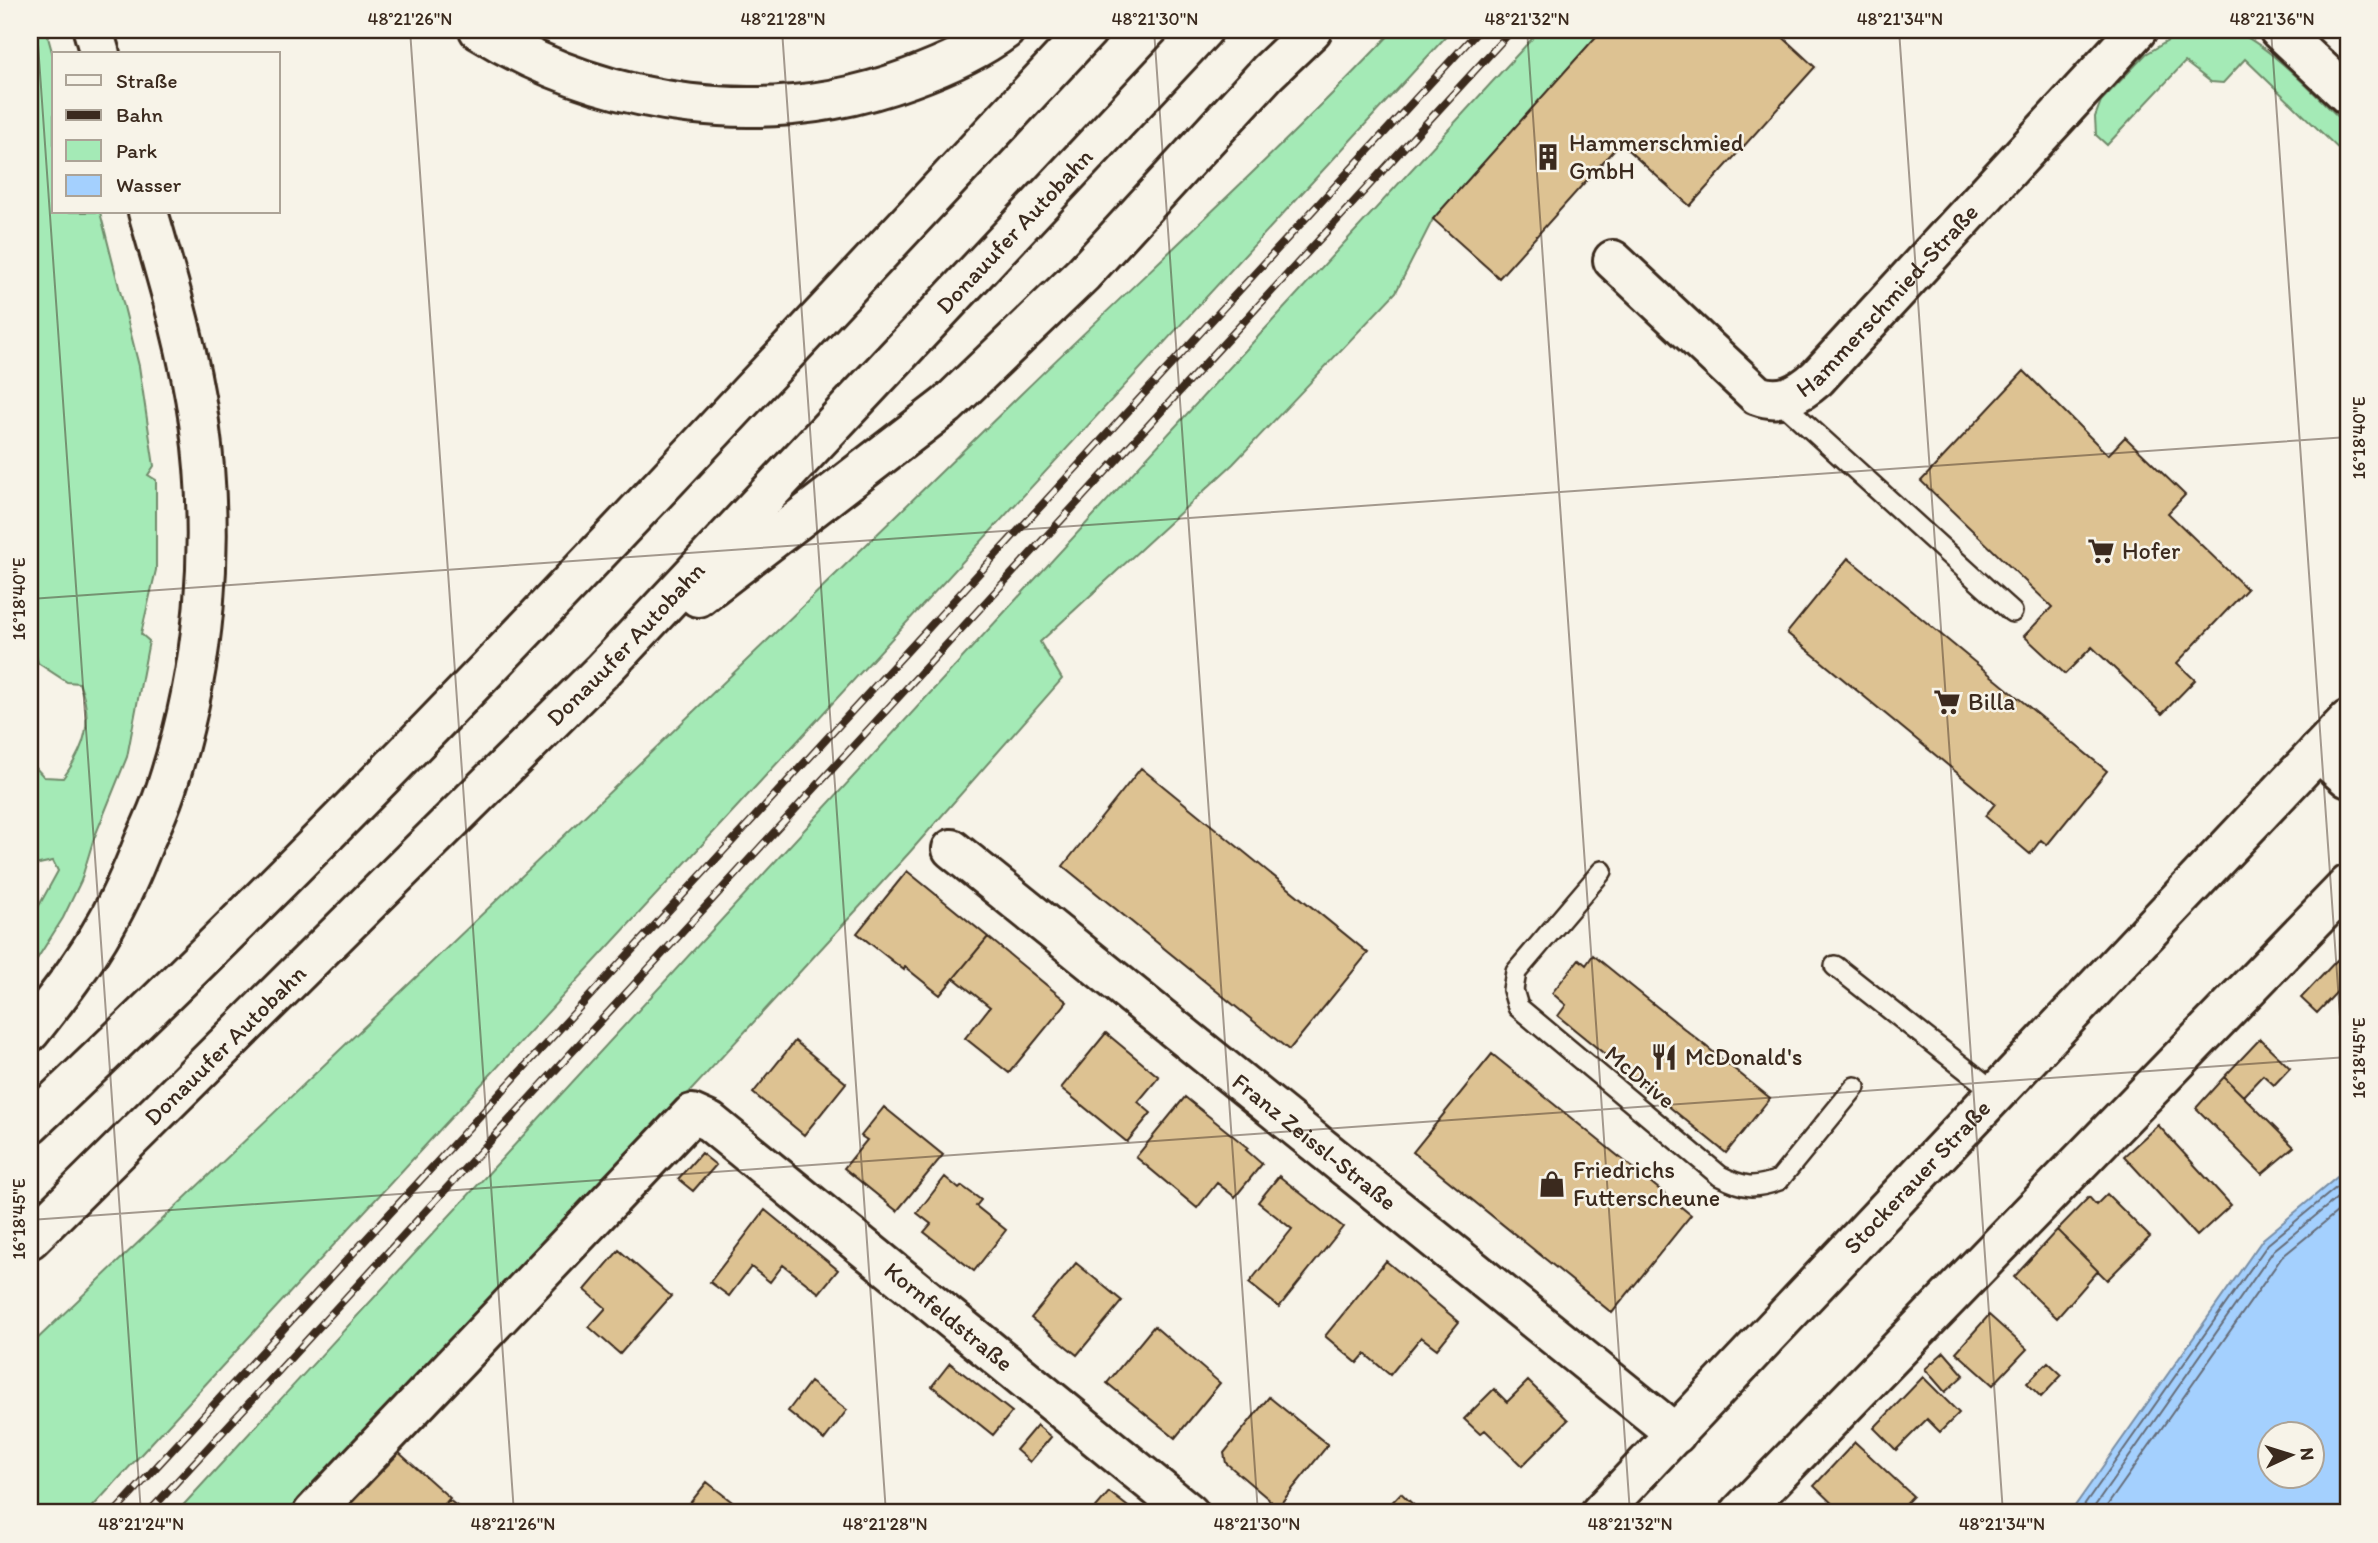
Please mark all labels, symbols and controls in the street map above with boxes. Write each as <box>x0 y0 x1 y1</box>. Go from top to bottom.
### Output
text: 48°21'26"N <box>368 8 452 30</box>
text: 48°21'28"N <box>740 8 826 30</box>
text: 48°21'30"N <box>1112 8 1198 30</box>
text: 48°21'32"N <box>1484 8 1570 30</box>
text: 48°21'34"N <box>1857 8 1943 30</box>
text: 48°21'36"N <box>2229 8 2315 30</box>
legend <box>52 52 280 214</box>
text: Straße <box>116 68 177 93</box>
text: Bahn <box>116 102 163 127</box>
place label: Hammerschmied GmbH <box>1569 128 1744 185</box>
text: Park <box>116 138 158 163</box>
street label: Donauufer Autobahn <box>929 142 1099 320</box>
building icon: Hammerschmied GmbH <box>1533 142 1563 172</box>
text: Wasser <box>116 172 182 197</box>
street label: Hammerschmied-Straße <box>1790 197 1984 403</box>
text: 16°18'40"E <box>2348 396 2370 480</box>
supermarket icon: Hofer <box>2086 536 2116 566</box>
place label: Hofer <box>2122 536 2180 565</box>
street label: Donauufer Autobahn <box>540 555 711 732</box>
text: 16°18'40"E <box>8 557 30 641</box>
supermarket icon: Billa <box>1932 687 1962 717</box>
place label: Billa <box>1968 687 2015 716</box>
street label: Donauufer Autobahn <box>138 958 312 1131</box>
text: 16°18'45"E <box>2348 1017 2370 1099</box>
street label: McDrive <box>1599 1039 1681 1114</box>
restaurant icon: McDonald's <box>1649 1042 1679 1072</box>
place label: McDonald's <box>1685 1042 1802 1071</box>
street label: Franz Zeissl-Straße <box>1227 1067 1403 1216</box>
street label: Stockerauer Straße <box>1837 1093 1996 1260</box>
place label: Friedrichs Futterscheune <box>1573 1155 1720 1212</box>
shop icon: Friedrichs Futterscheune <box>1537 1169 1567 1199</box>
text: 16°18'45"E <box>8 1178 30 1260</box>
street label: Kornfeldstraße <box>879 1255 1019 1377</box>
north arrow <box>2256 1420 2326 1490</box>
text: N <box>2296 1447 2319 1461</box>
text: 48°21'24"N <box>98 1513 184 1535</box>
text: 48°21'26"N <box>471 1513 555 1535</box>
text: 48°21'28"N <box>842 1513 928 1535</box>
text: 48°21'30"N <box>1214 1513 1300 1535</box>
text: 48°21'32"N <box>1587 1513 1673 1535</box>
text: 48°21'34"N <box>1959 1513 2045 1535</box>

